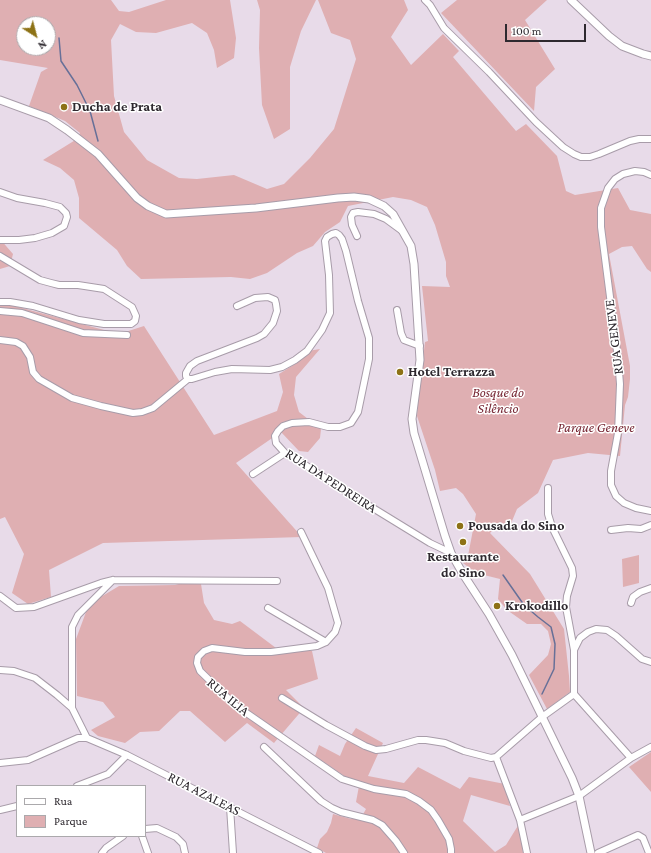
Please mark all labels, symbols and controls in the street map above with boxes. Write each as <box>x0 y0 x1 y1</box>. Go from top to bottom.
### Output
north arrow <box>16 16 56 56</box>
scale bar <box>507 16 588 42</box>
text: 100 m <box>512 24 541 38</box>
text: N <box>36 38 49 52</box>
place label: Ducha de Prata <box>72 99 162 115</box>
marker: Ducha de Prata <box>59 102 69 112</box>
street label: RUA GENEVE <box>601 298 627 376</box>
place label: Hotel Terrazza <box>408 364 495 380</box>
marker: Hotel Terrazza <box>395 367 405 377</box>
park label: Bosque do Silêncio <box>472 385 524 418</box>
park label: Parque Geneve <box>558 420 634 436</box>
street label: RUA DA PEDREIRA <box>282 445 380 517</box>
place label: Pousada do Sino <box>468 518 564 534</box>
marker: Pousada do Sino <box>455 521 465 531</box>
marker: Restaurante do Sino <box>458 537 468 547</box>
place label: Restaurante do Sino <box>427 549 499 582</box>
place label: Krokodillo <box>505 598 568 614</box>
marker: Krokodillo <box>492 601 502 611</box>
street label: RUA ILIA <box>203 674 253 720</box>
street label: RUA AZALEAS <box>165 769 243 819</box>
legend <box>16 785 146 837</box>
text: Rua <box>54 794 72 808</box>
text: Parque <box>54 814 87 828</box>

